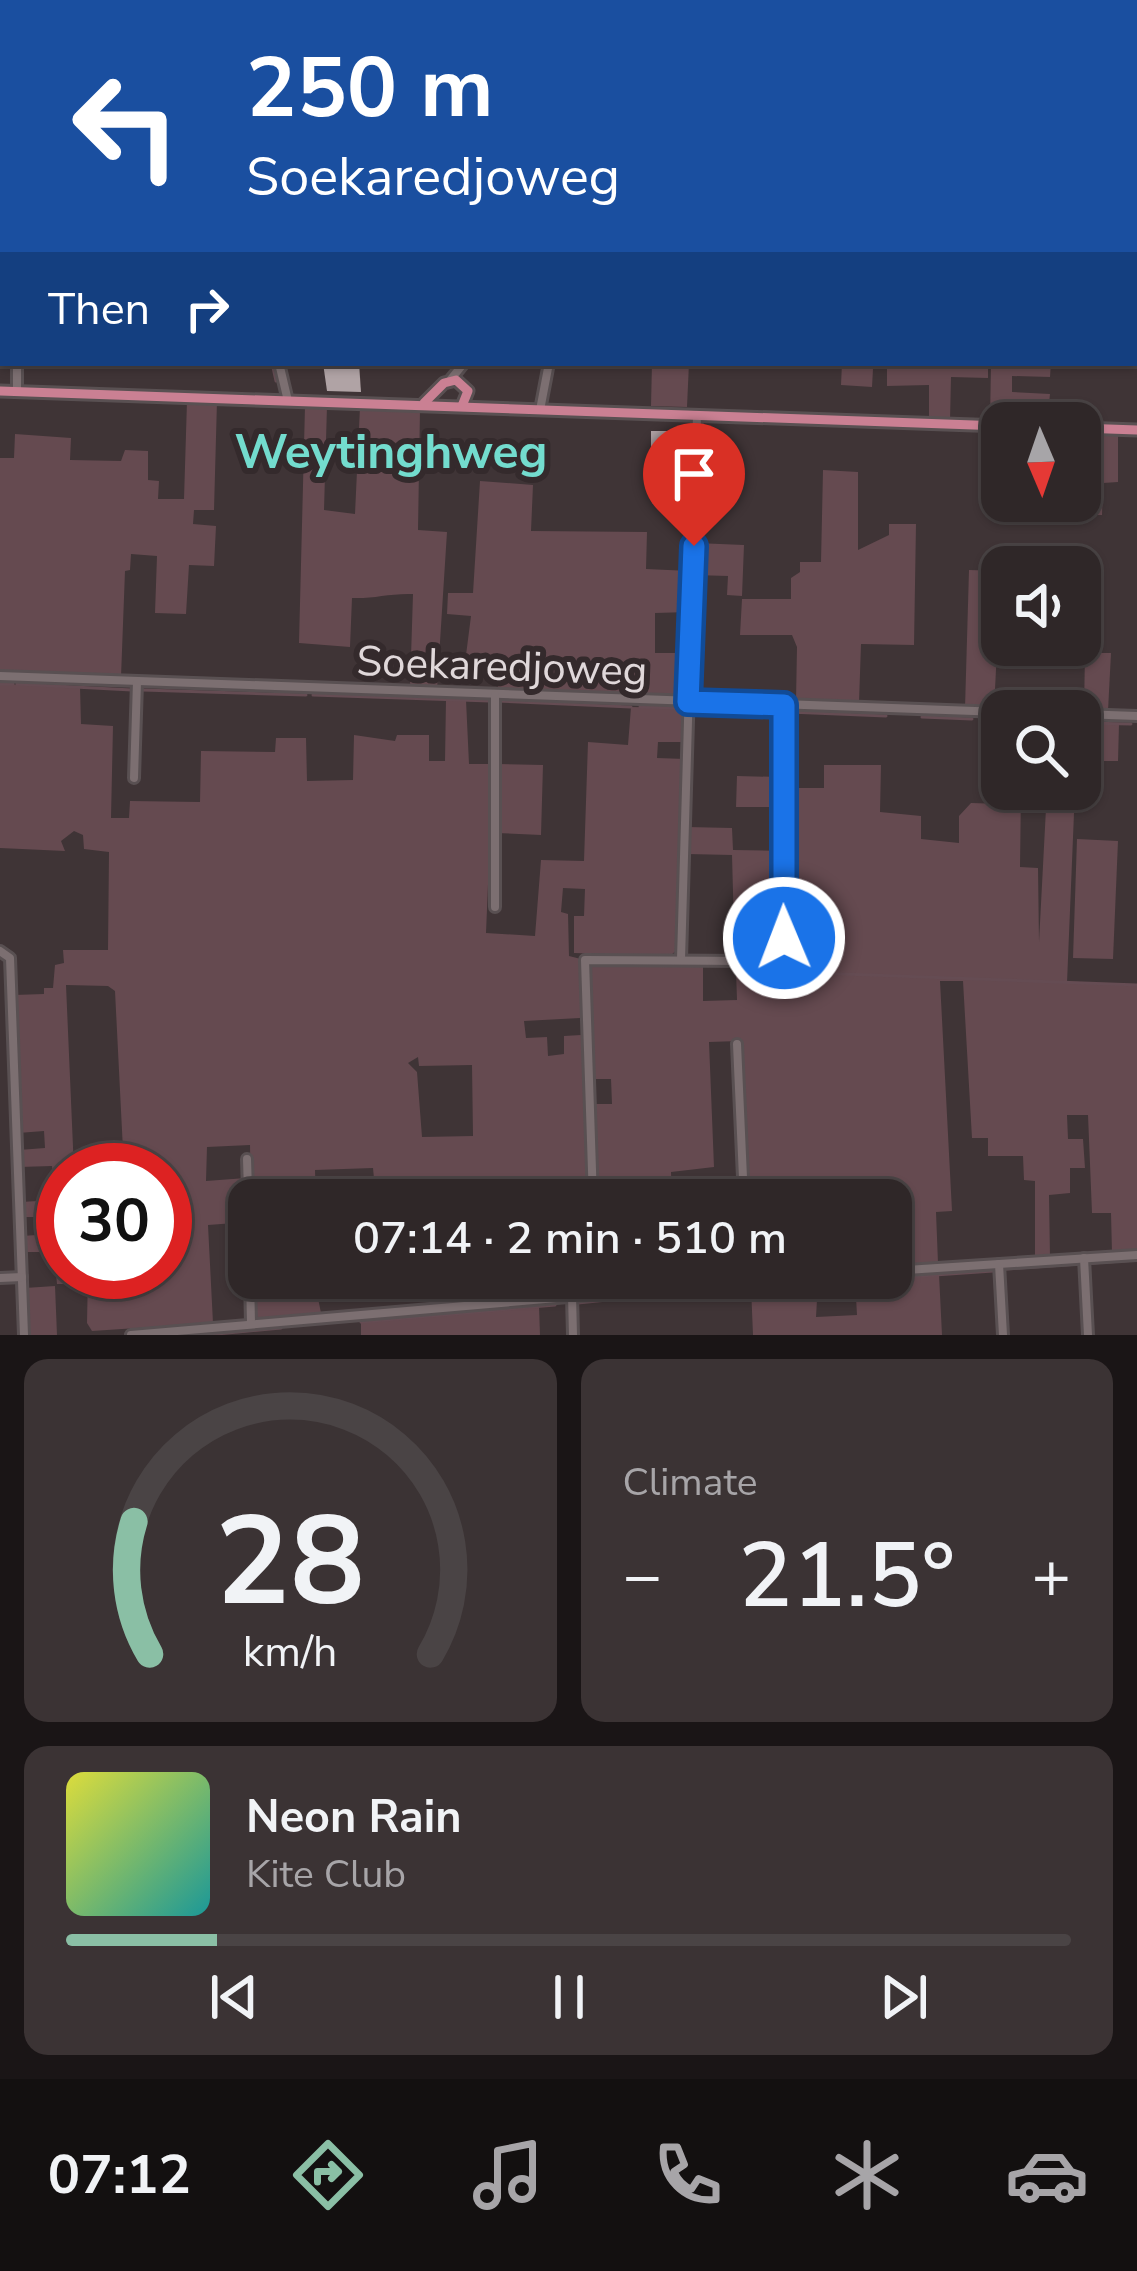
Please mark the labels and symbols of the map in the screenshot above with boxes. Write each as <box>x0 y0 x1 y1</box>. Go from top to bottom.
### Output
north arrow <box>981 402 1101 522</box>
district label: Weytinghweg <box>234 419 548 485</box>
pin <box>643 423 745 546</box>
street label: Soekaredjoweg <box>355 633 648 700</box>
position arrow <box>721 875 847 1001</box>
speed limit sign: 30 <box>36 1143 192 1299</box>

